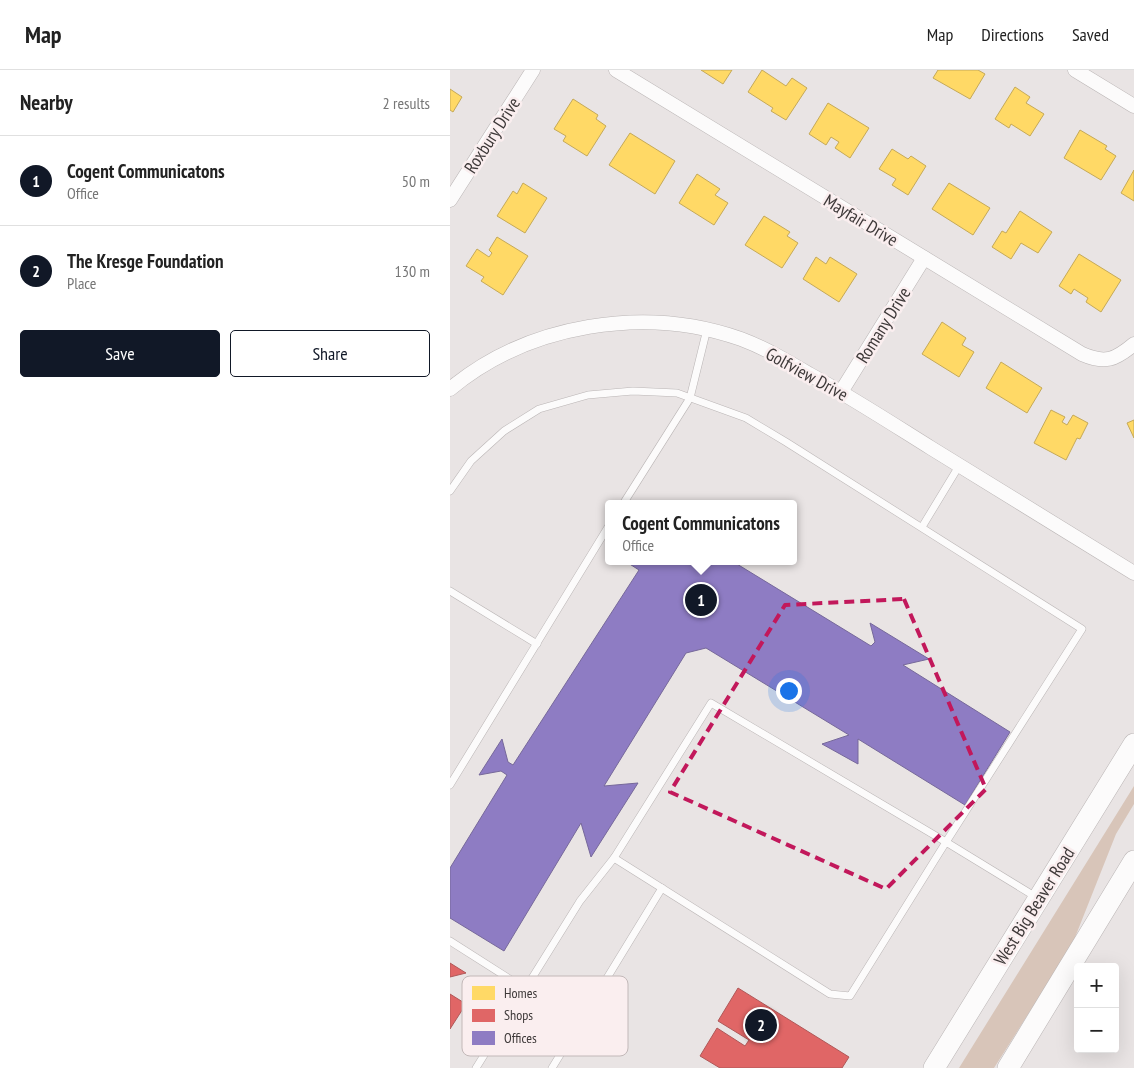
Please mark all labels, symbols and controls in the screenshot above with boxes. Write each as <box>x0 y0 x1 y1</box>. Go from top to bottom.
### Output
text: Map <box>25 19 62 50</box>
text: Map <box>927 23 953 46</box>
text: Directions <box>981 23 1044 46</box>
text: Saved <box>1072 23 1109 46</box>
text: Nearby <box>20 89 73 116</box>
text: 2 results <box>383 93 430 113</box>
street label: Roxbury Drive <box>459 93 525 177</box>
text: Cogent Communicatons <box>67 159 225 183</box>
text: 1 <box>32 171 40 191</box>
text: 50 m <box>402 171 430 191</box>
text: Office <box>67 183 99 203</box>
street label: Mayfair Drive <box>820 189 902 251</box>
text: The Kresge Foundation <box>67 249 223 273</box>
text: 2 <box>32 261 40 281</box>
text: 130 m <box>395 261 430 281</box>
text: Place <box>67 273 96 293</box>
street label: Romany Drive <box>851 283 915 367</box>
button: Save <box>20 330 220 377</box>
button: Share <box>230 330 430 377</box>
street label: Golfview Drive <box>762 342 852 406</box>
popup <box>605 500 797 565</box>
text: Cogent Communicatons <box>622 511 780 535</box>
text: Office <box>622 535 654 555</box>
pin: 1 <box>685 581 717 619</box>
your location <box>776 678 802 704</box>
street label: West Big Beaver Road <box>989 843 1079 969</box>
map controls <box>1074 963 1119 1053</box>
button: + <box>1074 963 1119 1008</box>
legend <box>462 976 628 1056</box>
text: Homes <box>504 984 537 1002</box>
text: Shops <box>504 1006 533 1024</box>
pin: 2 <box>745 1006 777 1044</box>
button: − <box>1074 1008 1119 1053</box>
text: Offices <box>504 1029 537 1047</box>

